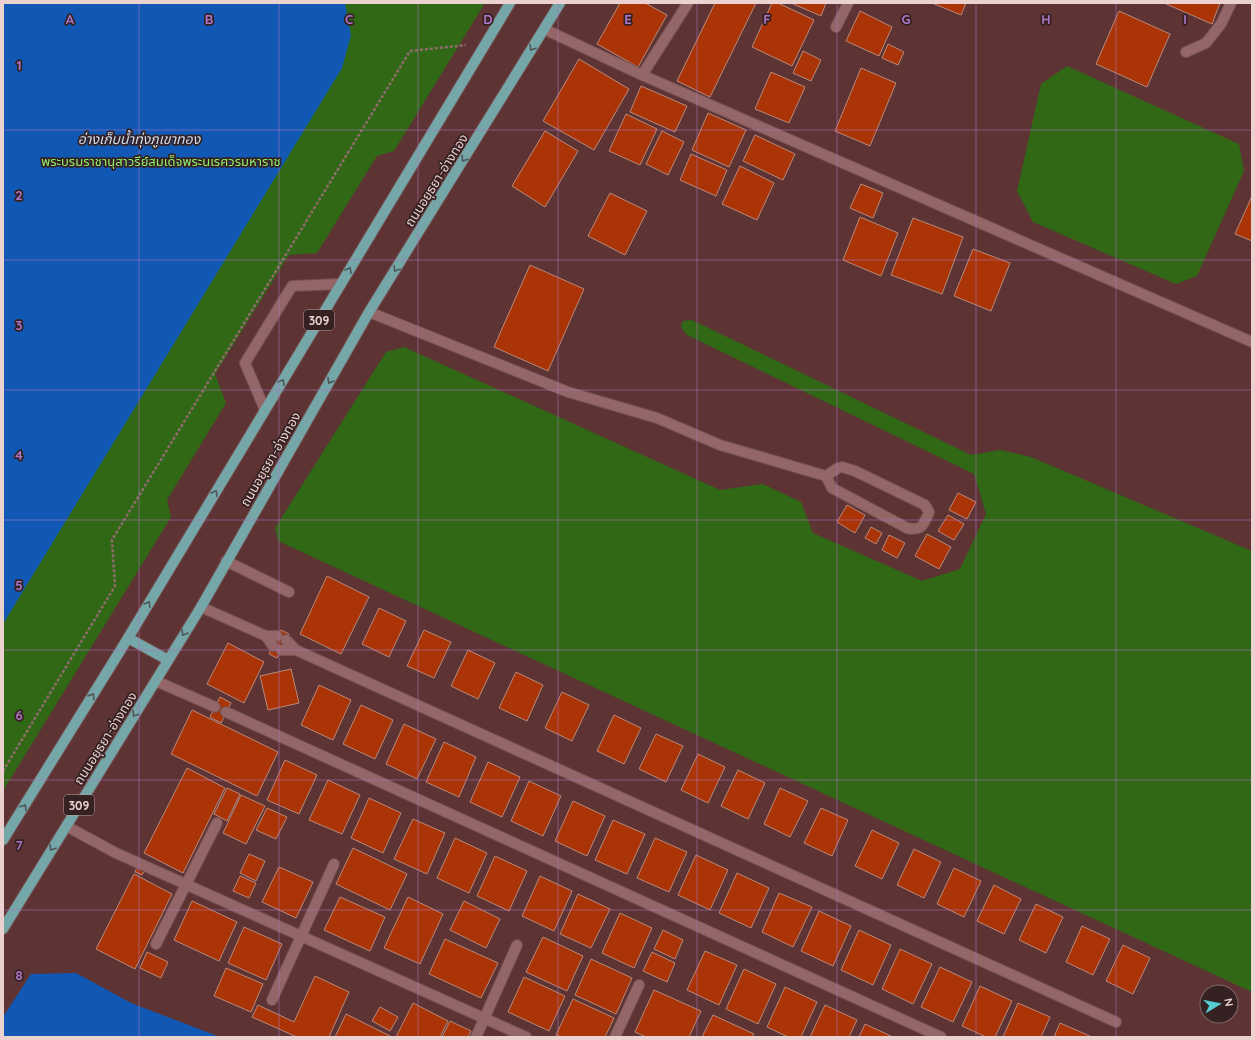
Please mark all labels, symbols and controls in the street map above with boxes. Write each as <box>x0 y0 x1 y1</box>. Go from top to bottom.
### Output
text: A <box>66 11 75 27</box>
text: B <box>205 11 213 27</box>
text: C <box>345 11 353 27</box>
text: D <box>483 11 493 27</box>
text: E <box>624 11 632 27</box>
text: F <box>763 11 771 27</box>
text: G <box>901 11 911 27</box>
text: H <box>1041 11 1051 27</box>
text: I <box>1183 11 1187 27</box>
one-way arrow <box>530 44 537 51</box>
text: 1 <box>16 57 22 73</box>
water label: อ่างเก็บน้ำทุ่งภูเขาทอง <box>78 129 202 148</box>
street label: ถนนอยุธยา-อ่างทอง <box>401 131 471 229</box>
park label: พระบรมราชานุสาวรีย์สมเด็จพระนเรศวรมหาราช <box>41 153 281 169</box>
one-way arrow <box>461 155 469 162</box>
text: 2 <box>15 187 23 203</box>
one-way arrow <box>393 265 401 272</box>
one-way arrow <box>344 267 352 274</box>
road number: 309 <box>304 310 334 330</box>
text: 3 <box>16 317 23 333</box>
one-way arrow <box>327 377 334 384</box>
one-way arrow <box>277 379 285 386</box>
street label: ถนนอยุธยา-อ่างทอง <box>237 409 303 509</box>
text: 4 <box>15 447 23 463</box>
one-way arrow <box>210 490 218 497</box>
text: 5 <box>15 577 23 593</box>
one-way arrow <box>144 601 151 608</box>
one-way arrow <box>182 629 189 636</box>
street label: ถนนอยุธยา-อ่างทอง <box>70 689 140 787</box>
one-way arrow <box>87 693 95 700</box>
text: 6 <box>15 707 23 723</box>
one-way arrow <box>133 710 140 717</box>
road number: 309 <box>64 795 94 815</box>
one-way arrow <box>19 804 26 811</box>
text: 7 <box>15 837 23 853</box>
one-way arrow <box>50 844 57 851</box>
text: 8 <box>15 967 23 983</box>
north arrow <box>1199 984 1239 1024</box>
text: N <box>1221 997 1236 1007</box>

